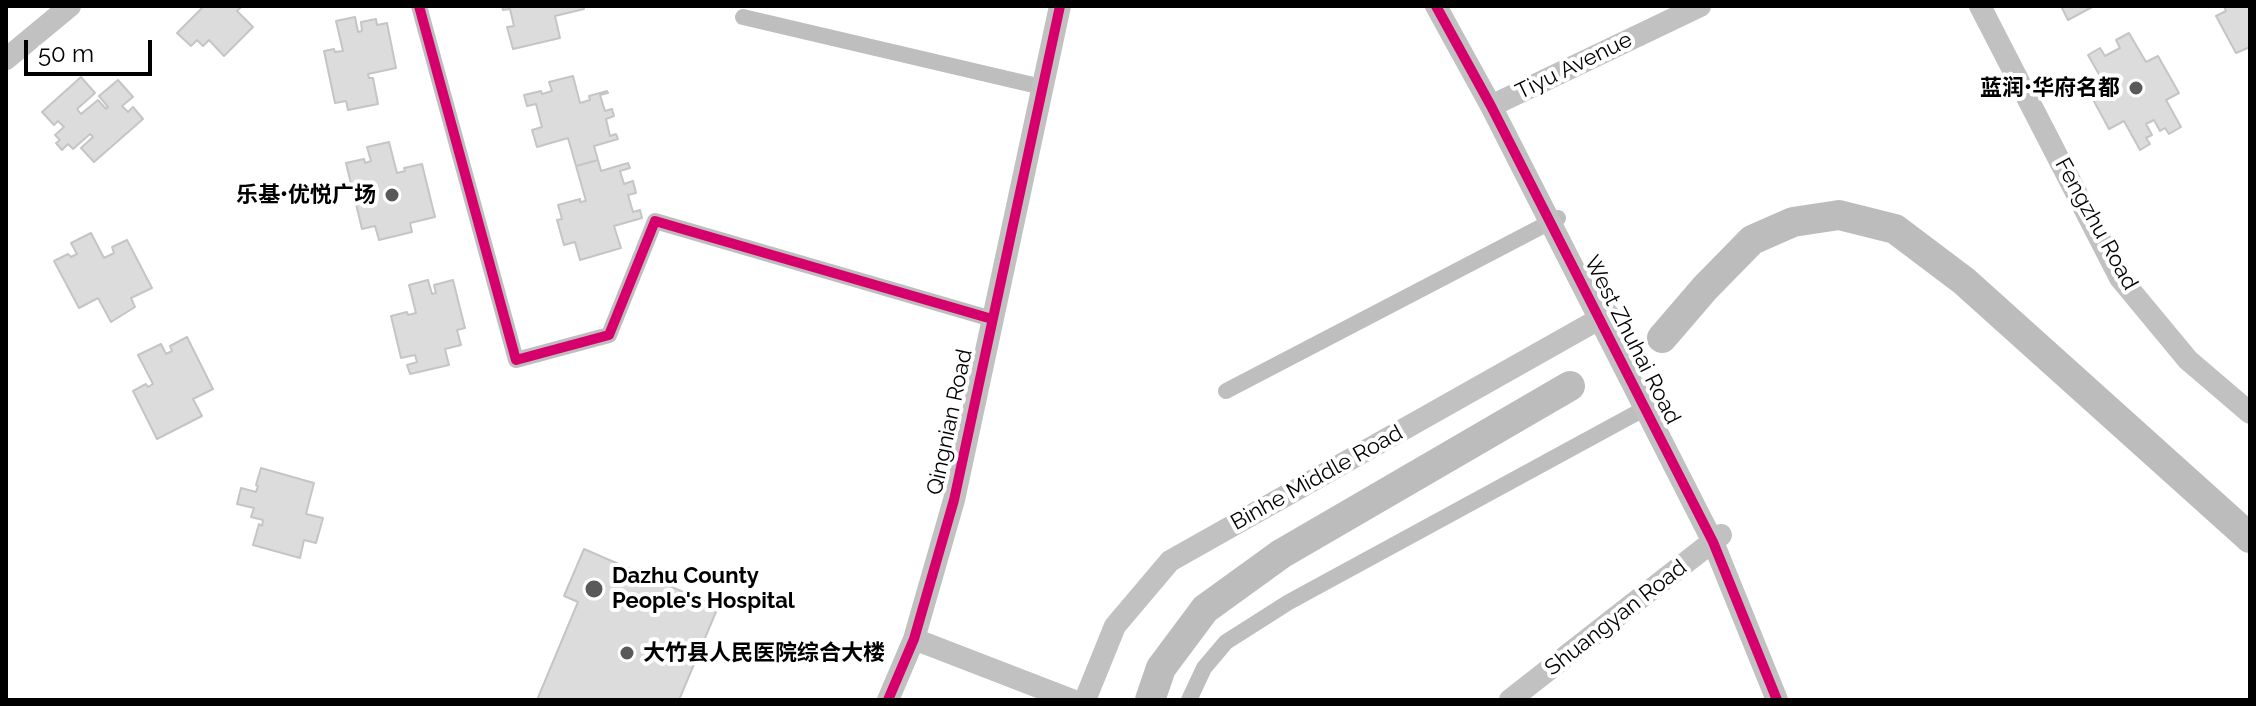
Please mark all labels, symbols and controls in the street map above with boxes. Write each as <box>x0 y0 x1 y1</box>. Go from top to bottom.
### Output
scale bar <box>28 24 156 74</box>
street label: Tiyu Avenue <box>1512 27 1636 105</box>
text: 50 m <box>38 39 94 68</box>
place label: 蓝润•华府名都 <box>1980 75 2120 101</box>
marker: 蓝润•华府名都 <box>2127 79 2145 97</box>
street label: Fengzhu Road <box>2049 153 2143 295</box>
place label: 乐基•优悦广场 <box>236 182 376 208</box>
marker: 乐基•优悦广场 <box>383 186 401 204</box>
street label: West Zhuhai Road <box>1578 251 1686 429</box>
street label: Qingnian Road <box>922 347 978 497</box>
street label: Binhe Middle Road <box>1226 420 1408 536</box>
street label: Shuangyan Road <box>1540 555 1692 681</box>
place label: Dazhu County People's Hospital <box>612 563 795 614</box>
marker: Dazhu County People's Hospital <box>583 578 605 600</box>
place label: 大竹县人民医院综合大楼 <box>643 640 885 666</box>
marker: 大竹县人民医院综合大楼 <box>618 644 636 662</box>

